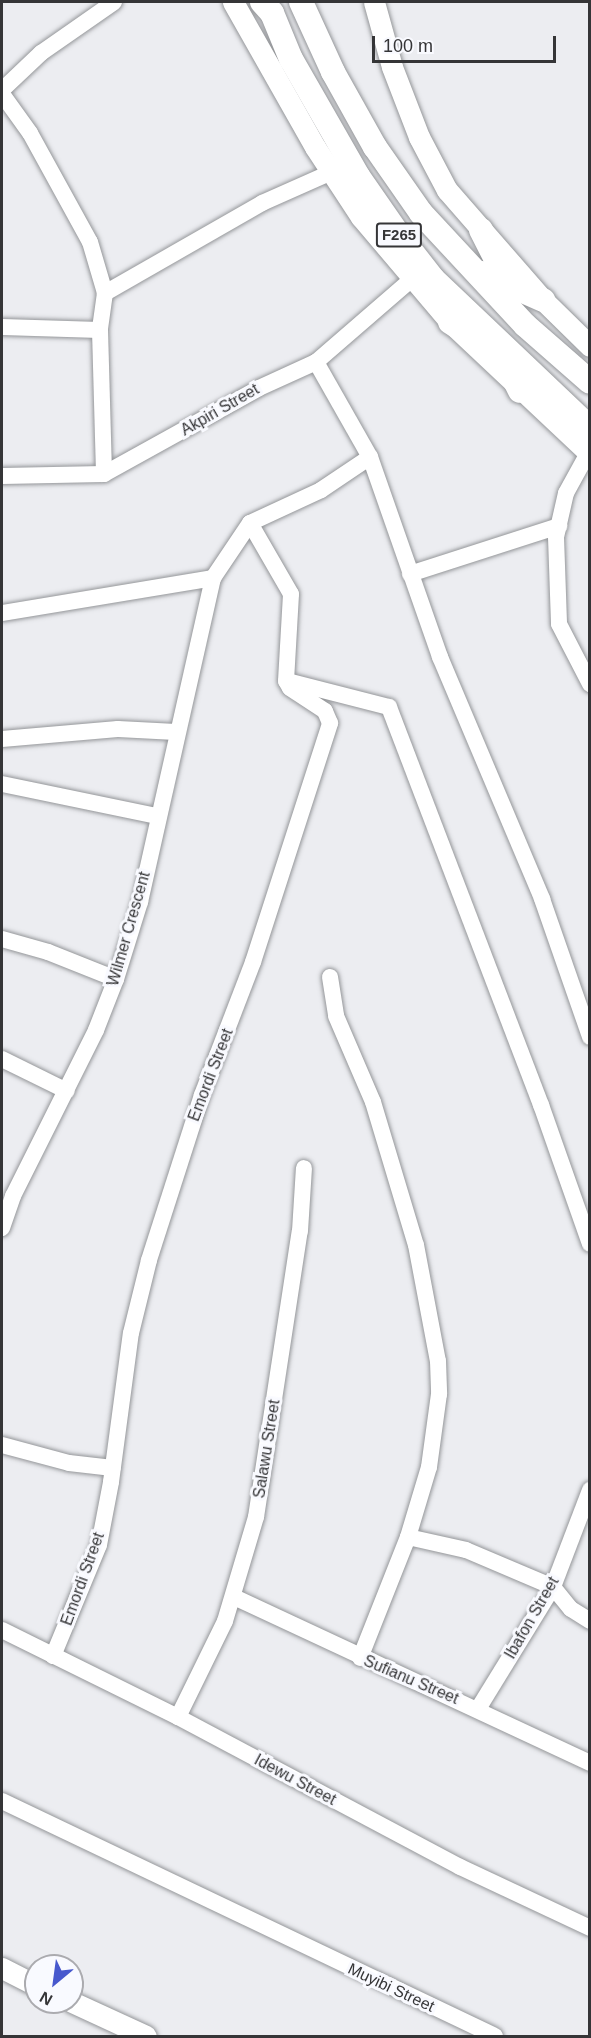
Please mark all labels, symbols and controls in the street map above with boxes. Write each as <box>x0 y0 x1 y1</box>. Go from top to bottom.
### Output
scale bar <box>375 24 560 62</box>
text: 100 m <box>383 36 433 56</box>
road number: F265 <box>375 223 423 247</box>
street label: Akpiri Street <box>177 380 263 440</box>
street label: Wilmer Crescent <box>103 870 155 988</box>
street label: Emordi Street <box>185 1026 237 1124</box>
street label: Salawu Street <box>250 1398 284 1500</box>
street label: Emordi Street <box>57 1530 109 1628</box>
street label: Ibafon Street <box>501 1574 563 1662</box>
street label: Sufianu Street <box>361 1651 461 1709</box>
street label: Idewu Street <box>251 1750 339 1810</box>
north arrow <box>24 1954 84 2014</box>
street label: Muyibi Street <box>345 1960 437 2016</box>
text: N <box>37 1988 55 2009</box>

